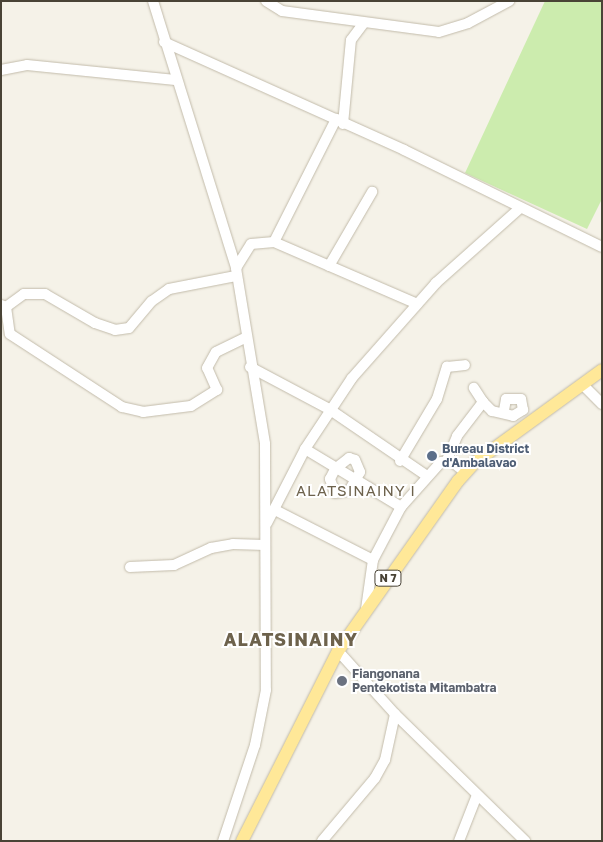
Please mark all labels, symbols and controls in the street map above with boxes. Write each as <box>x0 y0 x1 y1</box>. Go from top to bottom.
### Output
place label: Bureau District d'Ambalavao <box>442 442 529 470</box>
marker: Bureau District d'Ambalavao <box>426 450 438 462</box>
district label: ALATSINAINY I <box>294 482 418 500</box>
road number: N 7 <box>374 570 402 586</box>
district label: ALATSINAINY <box>222 628 360 650</box>
place label: Fiangonana Pentekotista Mitambatra <box>352 667 496 695</box>
marker: Fiangonana Pentekotista Mitambatra <box>336 675 348 687</box>

